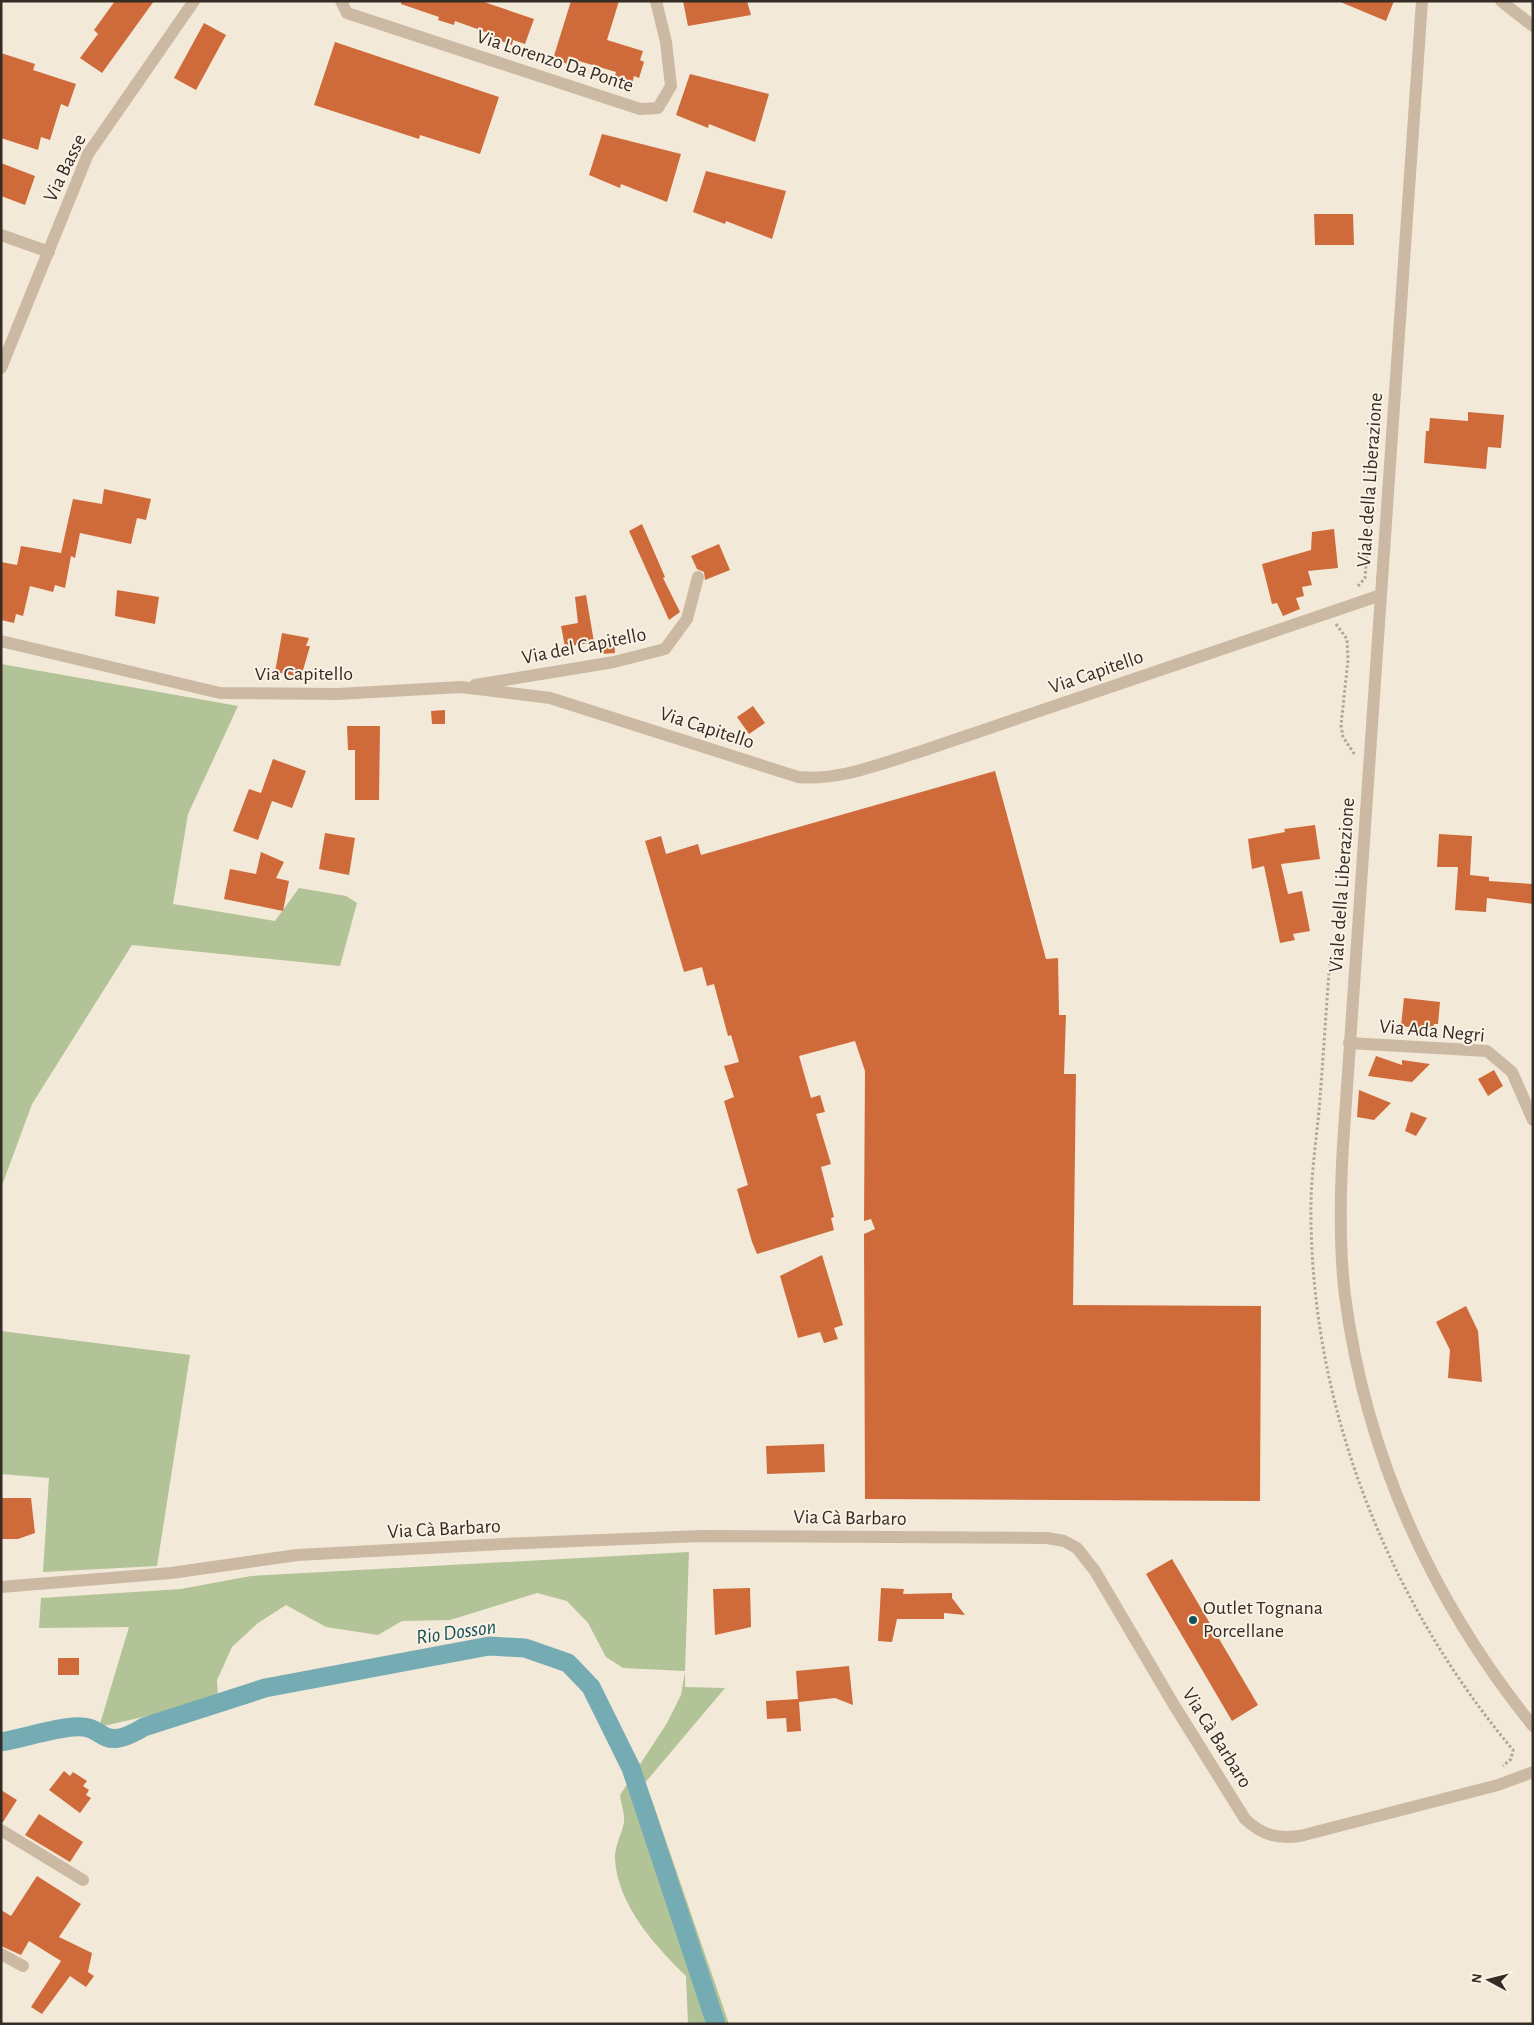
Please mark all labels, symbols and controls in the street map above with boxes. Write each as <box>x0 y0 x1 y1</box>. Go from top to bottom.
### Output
street label: Via Lorenzo Da Ponte <box>474 26 636 96</box>
street label: Via Basse <box>40 131 90 205</box>
street label: Viale della Liberazione <box>1354 392 1386 568</box>
street label: Via del Capitello <box>520 624 648 668</box>
street label: Via Capitello <box>1046 647 1146 697</box>
street label: Via Capitello <box>255 664 353 684</box>
street label: Via Capitello <box>657 703 757 753</box>
street label: Viale della Liberazione <box>1326 797 1358 973</box>
street label: Via Ada Negri <box>1378 1016 1486 1046</box>
street label: Via Cà Barbaro <box>793 1507 907 1529</box>
street label: Via Cà Barbaro <box>387 1516 501 1542</box>
place label: Outlet Tognana Porcellane <box>1203 1598 1323 1641</box>
marker: Outlet Tognana Porcellane <box>1187 1614 1199 1626</box>
water label: Rio Dosson <box>415 1616 497 1648</box>
street label: Via Cà Barbaro <box>1178 1685 1256 1791</box>
north arrow <box>1464 1955 1514 2005</box>
text: N <box>1470 1973 1485 1984</box>

